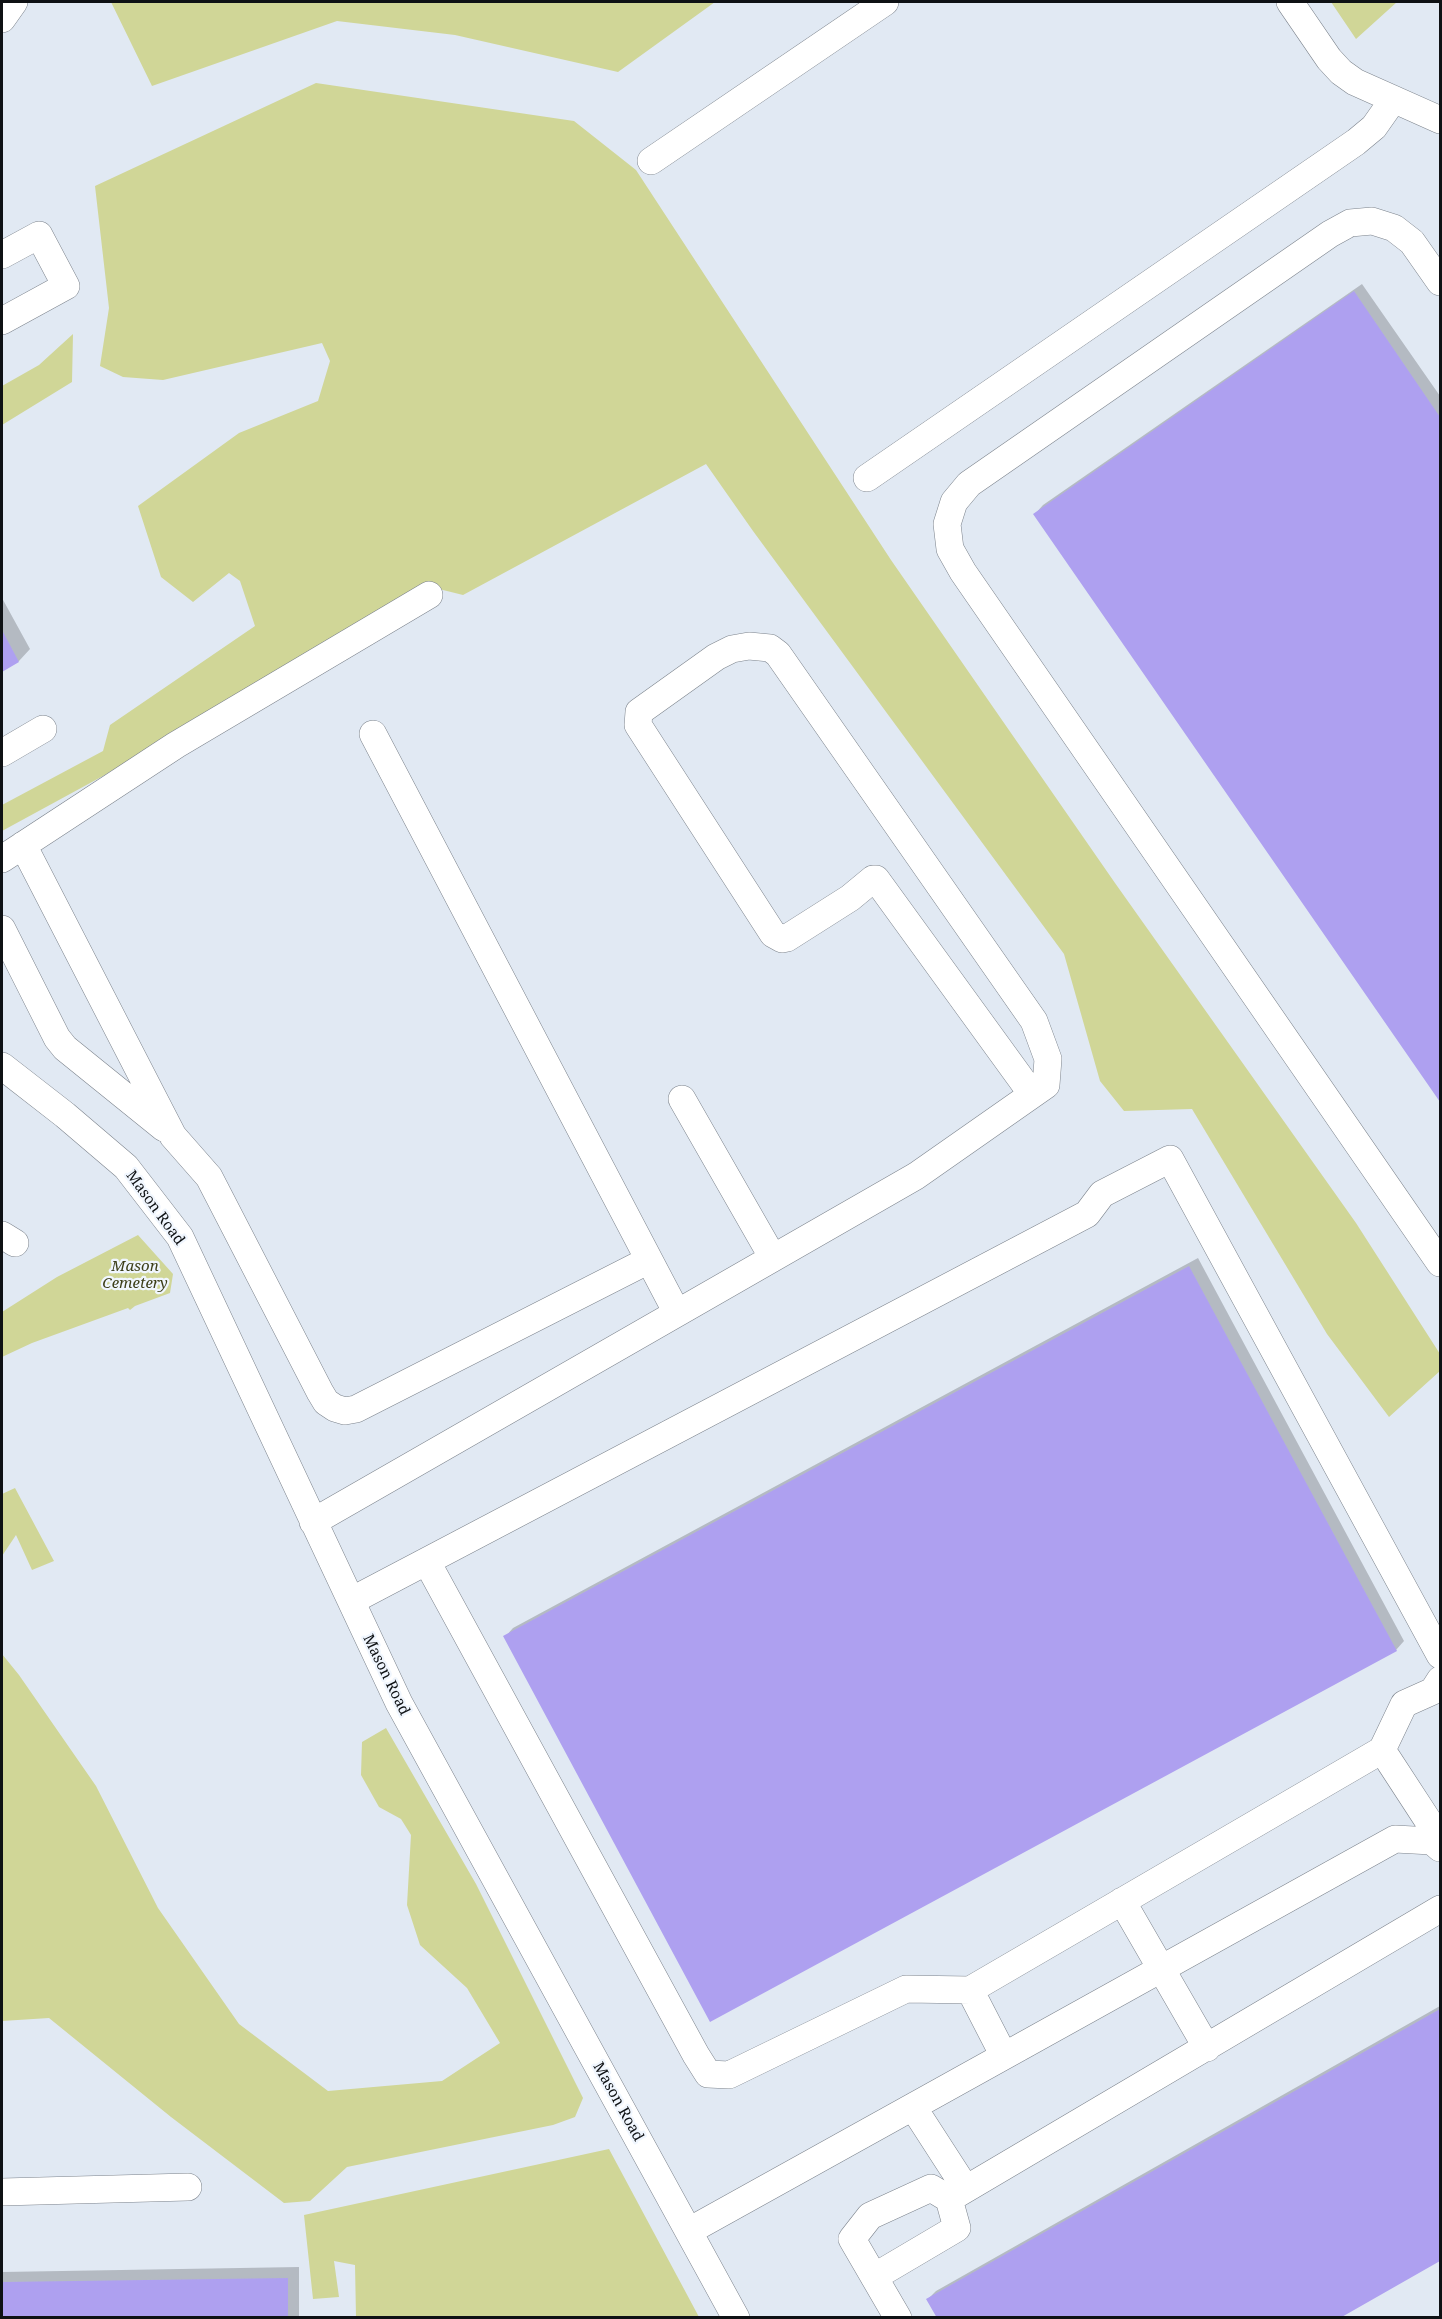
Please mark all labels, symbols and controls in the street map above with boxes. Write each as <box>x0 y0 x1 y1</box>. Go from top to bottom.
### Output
street label: Mason Road <box>122 1167 188 1249</box>
park label: Mason Cemetery <box>102 1258 168 1293</box>
street label: Mason Road <box>359 1632 413 1718</box>
street label: Mason Road <box>589 2059 647 2145</box>

